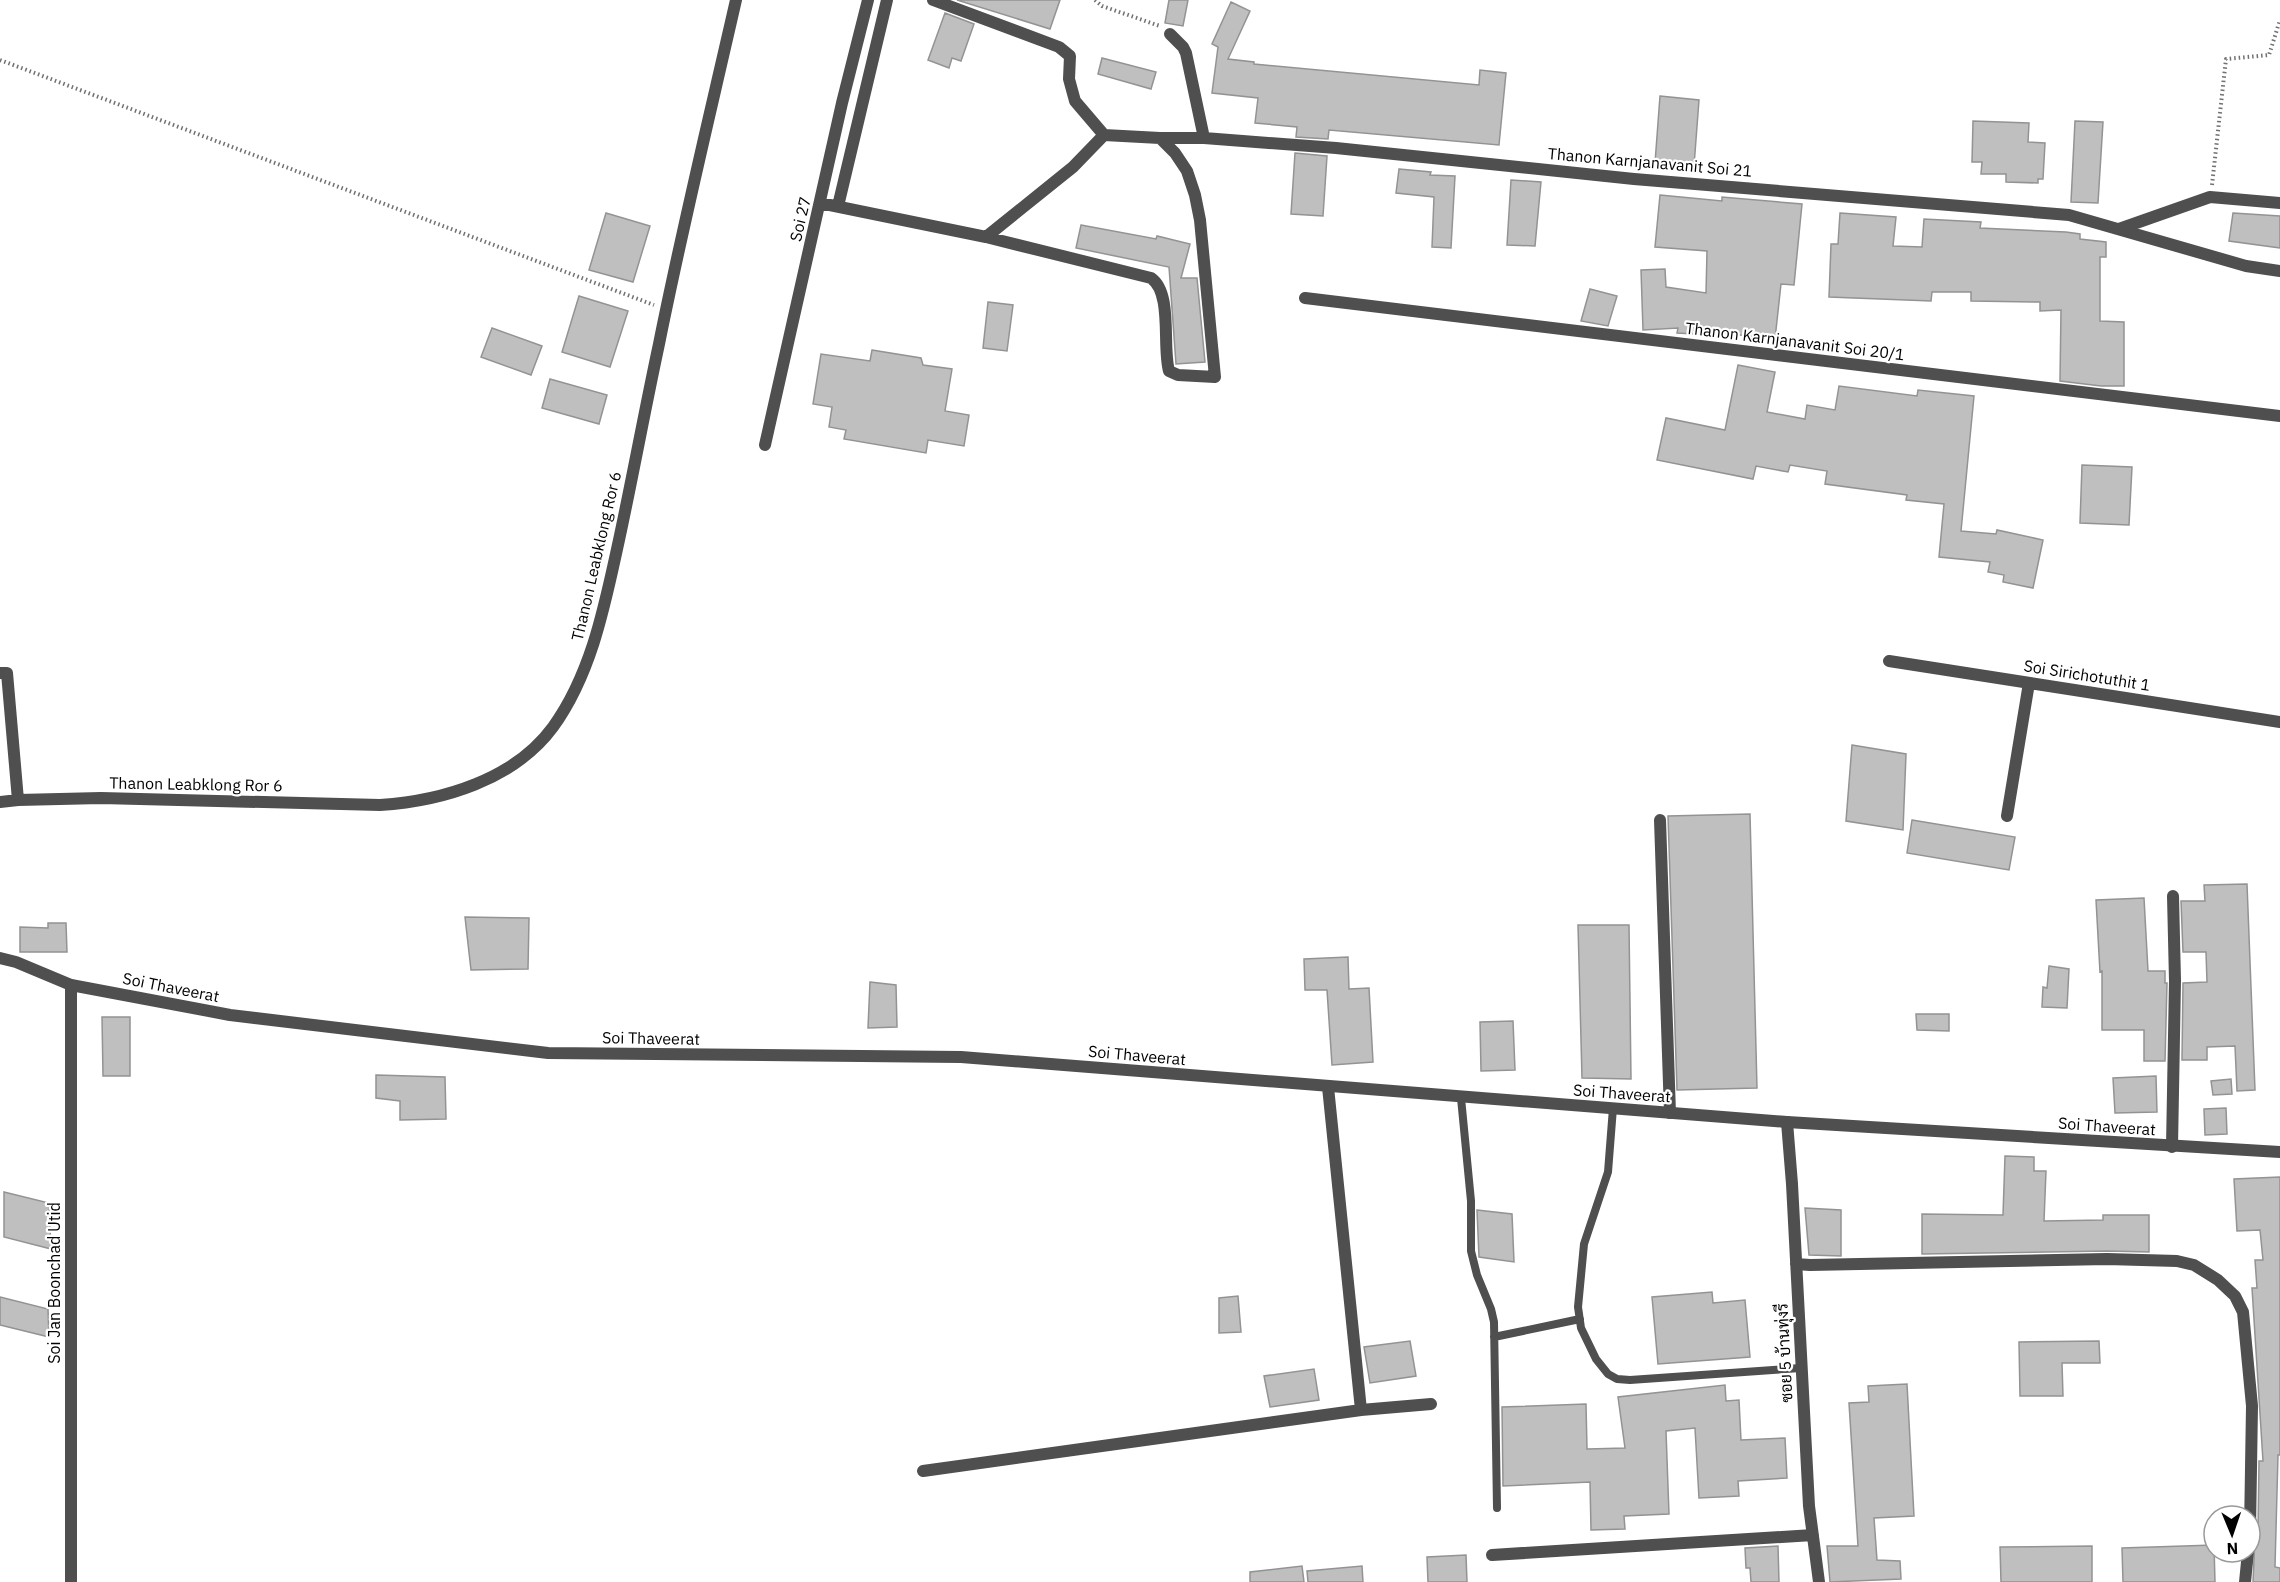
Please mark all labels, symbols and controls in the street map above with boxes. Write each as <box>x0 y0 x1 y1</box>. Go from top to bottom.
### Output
street label: Thanon Karnjanavanit Soi 21 <box>1547 143 1753 181</box>
street label: Soi 27 <box>785 195 815 243</box>
street label: Thanon Karnjanavanit Soi 20/1 <box>1684 318 1906 364</box>
street label: Thanon Leabklong Ror 6 <box>567 469 625 643</box>
street label: Soi Sirichotuthit 1 <box>2022 655 2152 695</box>
street label: Thanon Leabklong Ror 6 <box>109 772 283 796</box>
street label: Soi Thaveerat <box>121 968 221 1006</box>
street label: Soi Thaveerat <box>602 1027 700 1049</box>
street label: Soi Thaveerat <box>1087 1041 1187 1069</box>
street label: Soi Thaveerat <box>1572 1080 1672 1106</box>
street label: Soi Thaveerat <box>2057 1113 2157 1139</box>
street label: Soi Jan Boonchad Utid <box>44 1202 64 1364</box>
street label: ซอย 5 บ้านทุ่งรี <box>1770 1303 1799 1403</box>
north arrow <box>2202 1504 2262 1564</box>
text: N <box>2226 1539 2239 1559</box>

